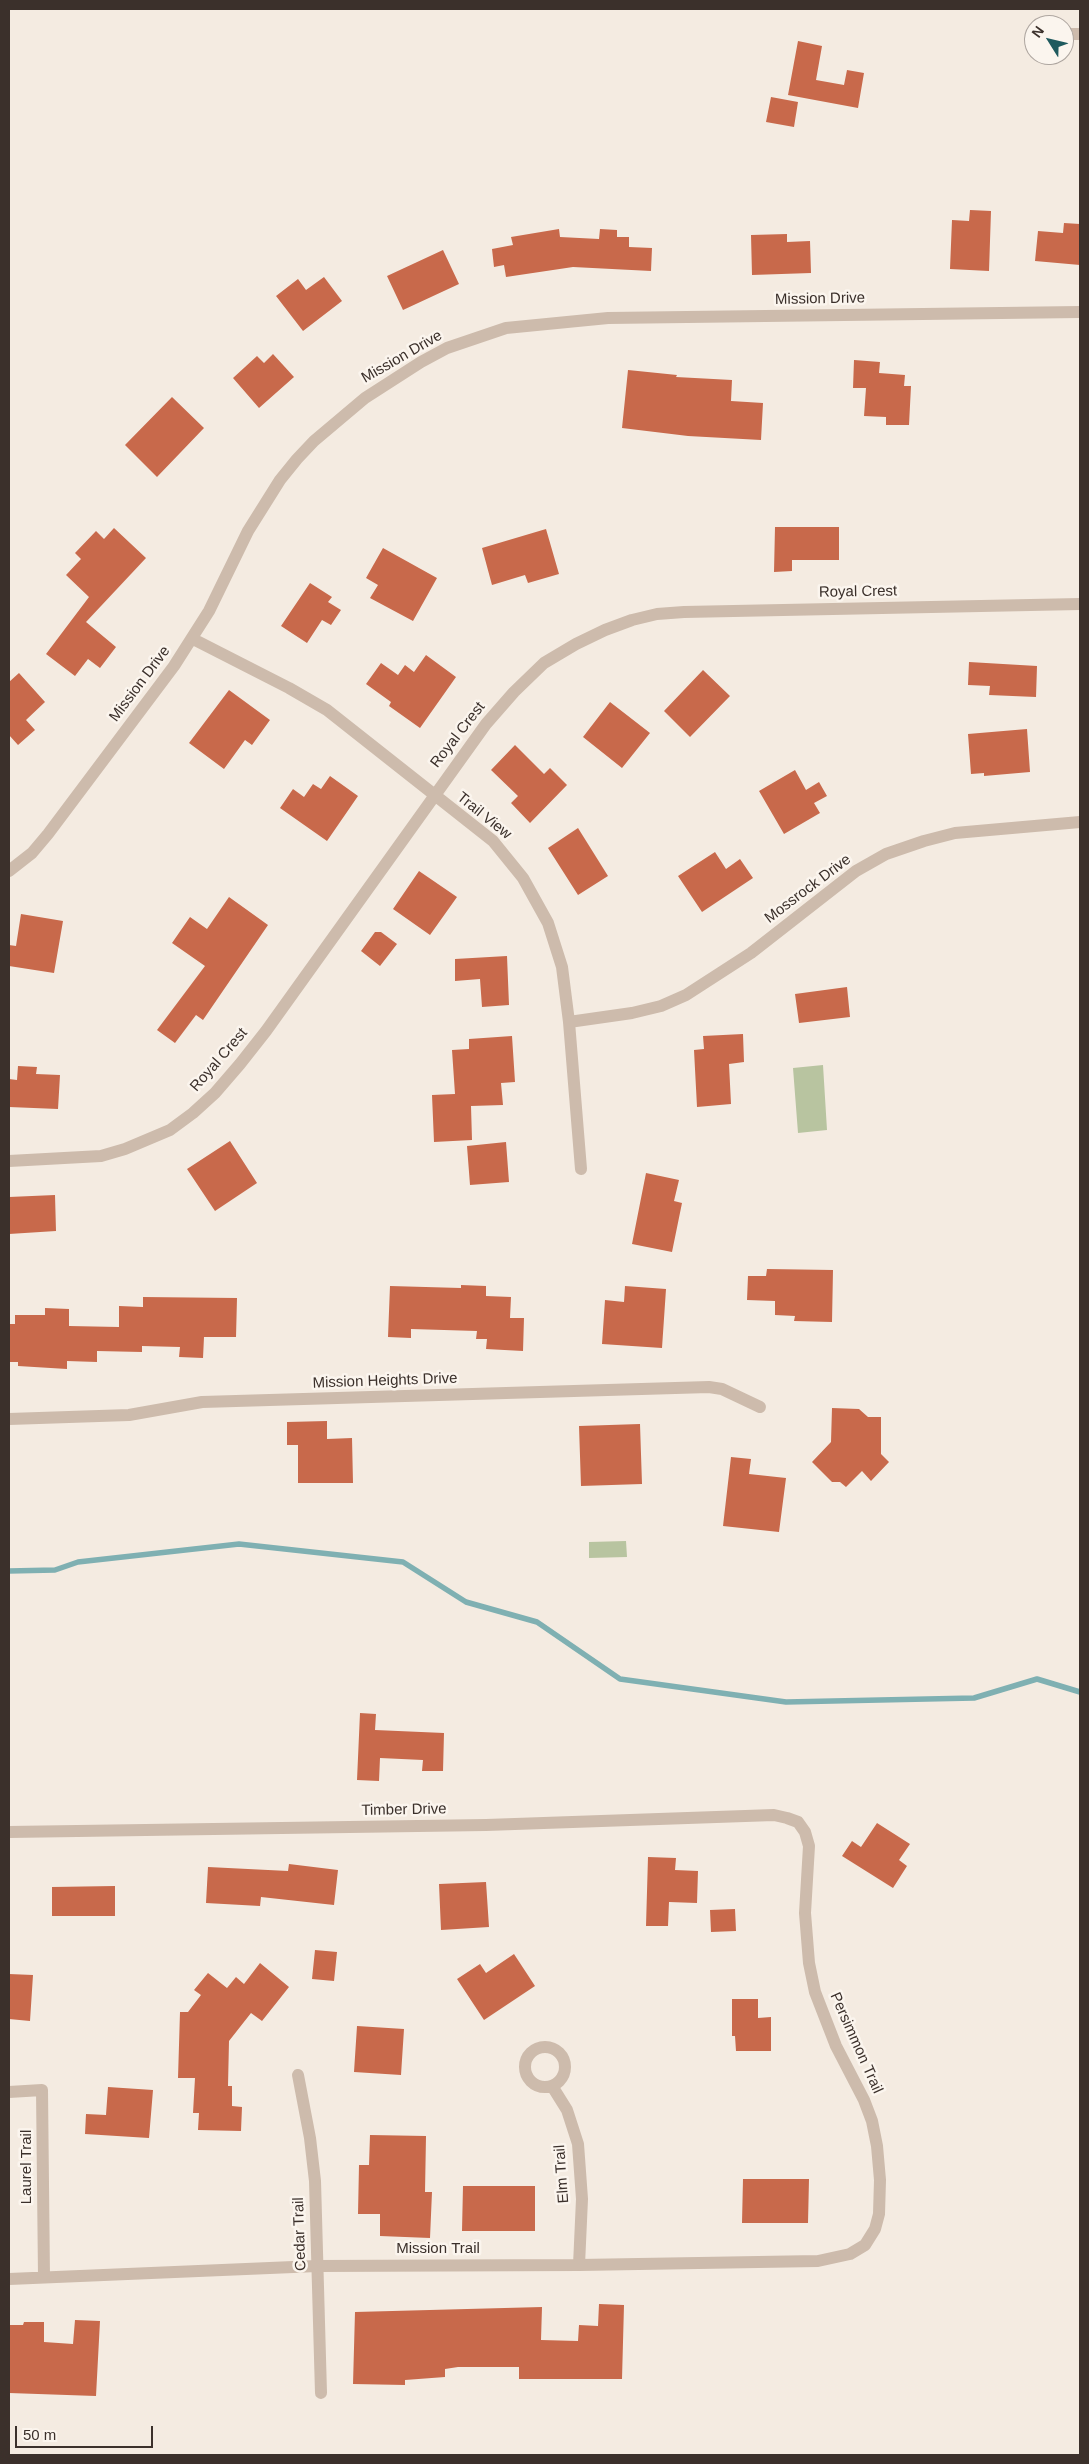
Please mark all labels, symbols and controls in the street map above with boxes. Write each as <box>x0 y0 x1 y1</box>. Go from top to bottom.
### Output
north arrow <box>1024 15 1074 65</box>
text: N <box>1028 23 1047 41</box>
street label: Mission Drive <box>775 289 865 309</box>
street label: Mission Drive <box>359 327 445 387</box>
street label: Royal Crest <box>819 582 897 602</box>
street label: Mission Drive <box>106 643 174 725</box>
street label: Royal Crest <box>427 699 489 771</box>
street label: Trail View <box>453 789 515 843</box>
street label: Mossrock Drive <box>761 851 855 927</box>
street label: Royal Crest <box>187 1025 251 1095</box>
street label: Mission Heights Drive <box>312 1369 458 1393</box>
street label: Timber Drive <box>361 1800 447 1820</box>
street label: Persimmon Trail <box>826 1990 886 2096</box>
street label: Laurel Trail <box>18 2130 36 2204</box>
street label: Elm Trail <box>551 2144 573 2204</box>
street label: Cedar Trail <box>290 2197 310 2271</box>
street label: Mission Trail <box>396 2240 480 2258</box>
scale bar <box>18 2416 155 2448</box>
text: 50 m <box>23 2426 56 2443</box>

